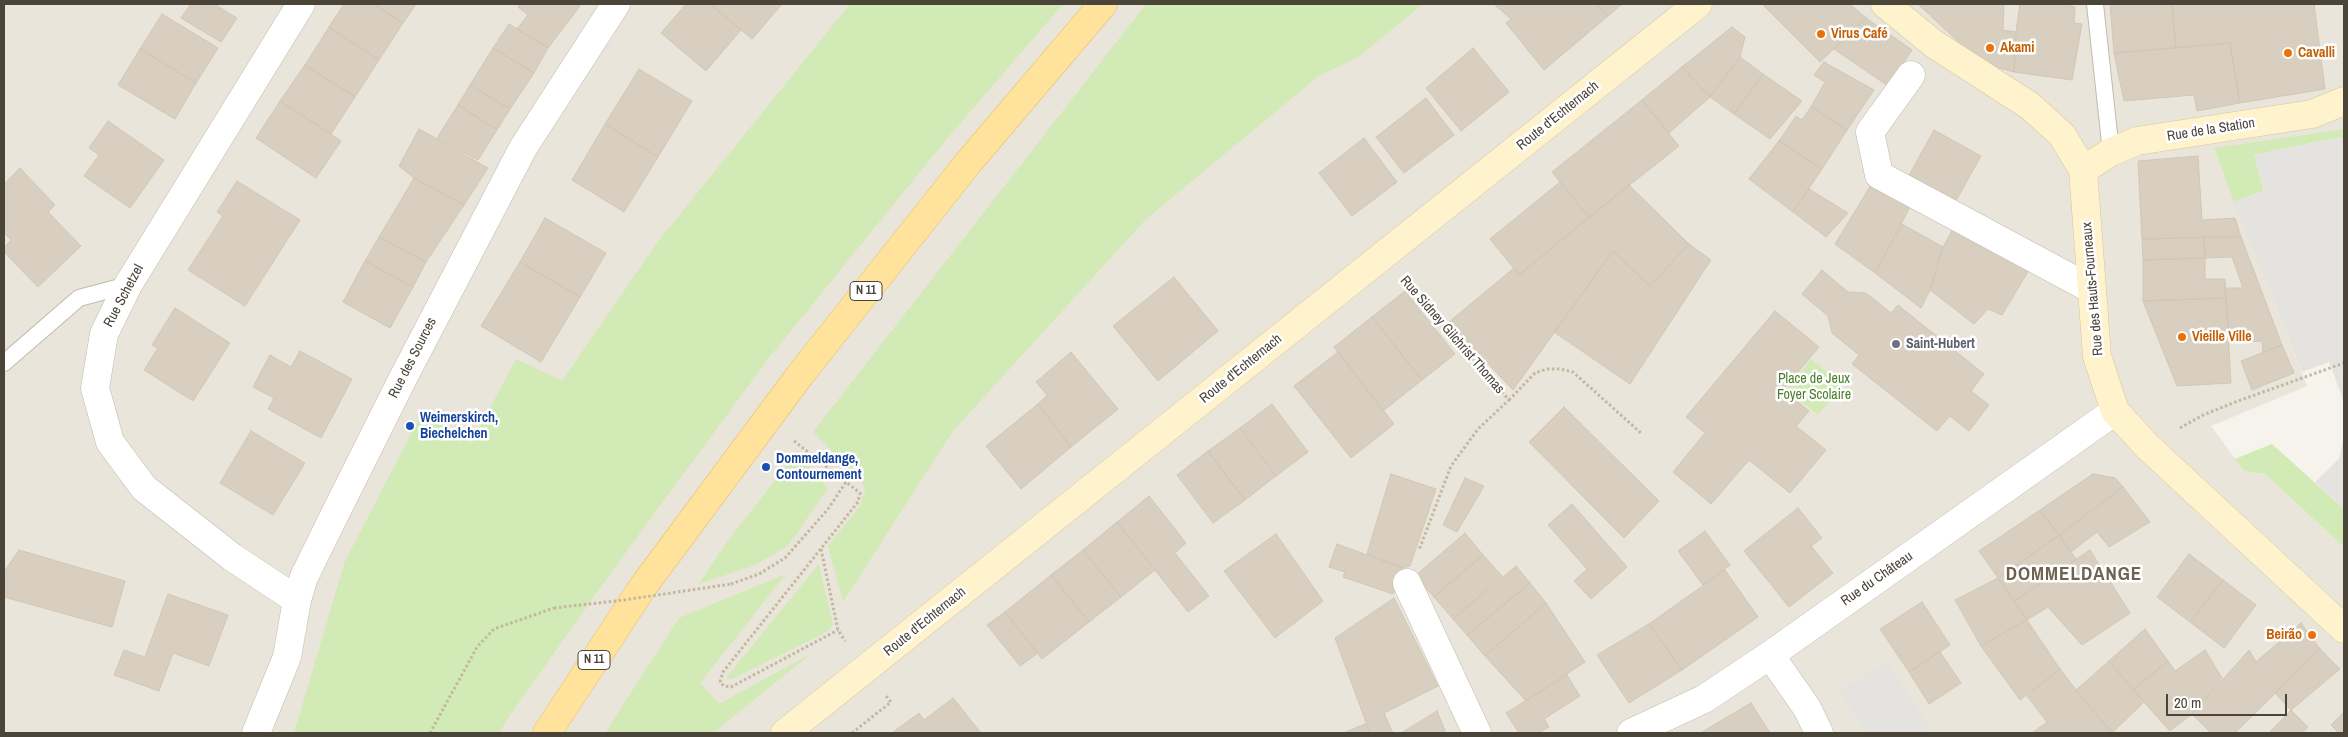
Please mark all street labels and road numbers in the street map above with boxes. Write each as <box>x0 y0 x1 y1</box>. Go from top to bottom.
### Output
street label: Route d'Echternach <box>1514 78 1602 154</box>
street label: Rue de la Station <box>2166 115 2256 145</box>
street label: Rue des Hauts-Fourneaux <box>2079 221 2107 357</box>
street label: Rue Schetzel <box>101 262 147 330</box>
street label: Rue Sidney Gilchrist Thomas <box>1396 273 1508 397</box>
road number: N 11 <box>850 282 882 300</box>
street label: Rue des Sources <box>386 315 440 401</box>
street label: Route d'Echternach <box>1197 331 1285 407</box>
street label: Rue du Château <box>1838 548 1916 610</box>
street label: Route d'Echternach <box>881 584 969 660</box>
road number: N 11 <box>578 650 610 670</box>

